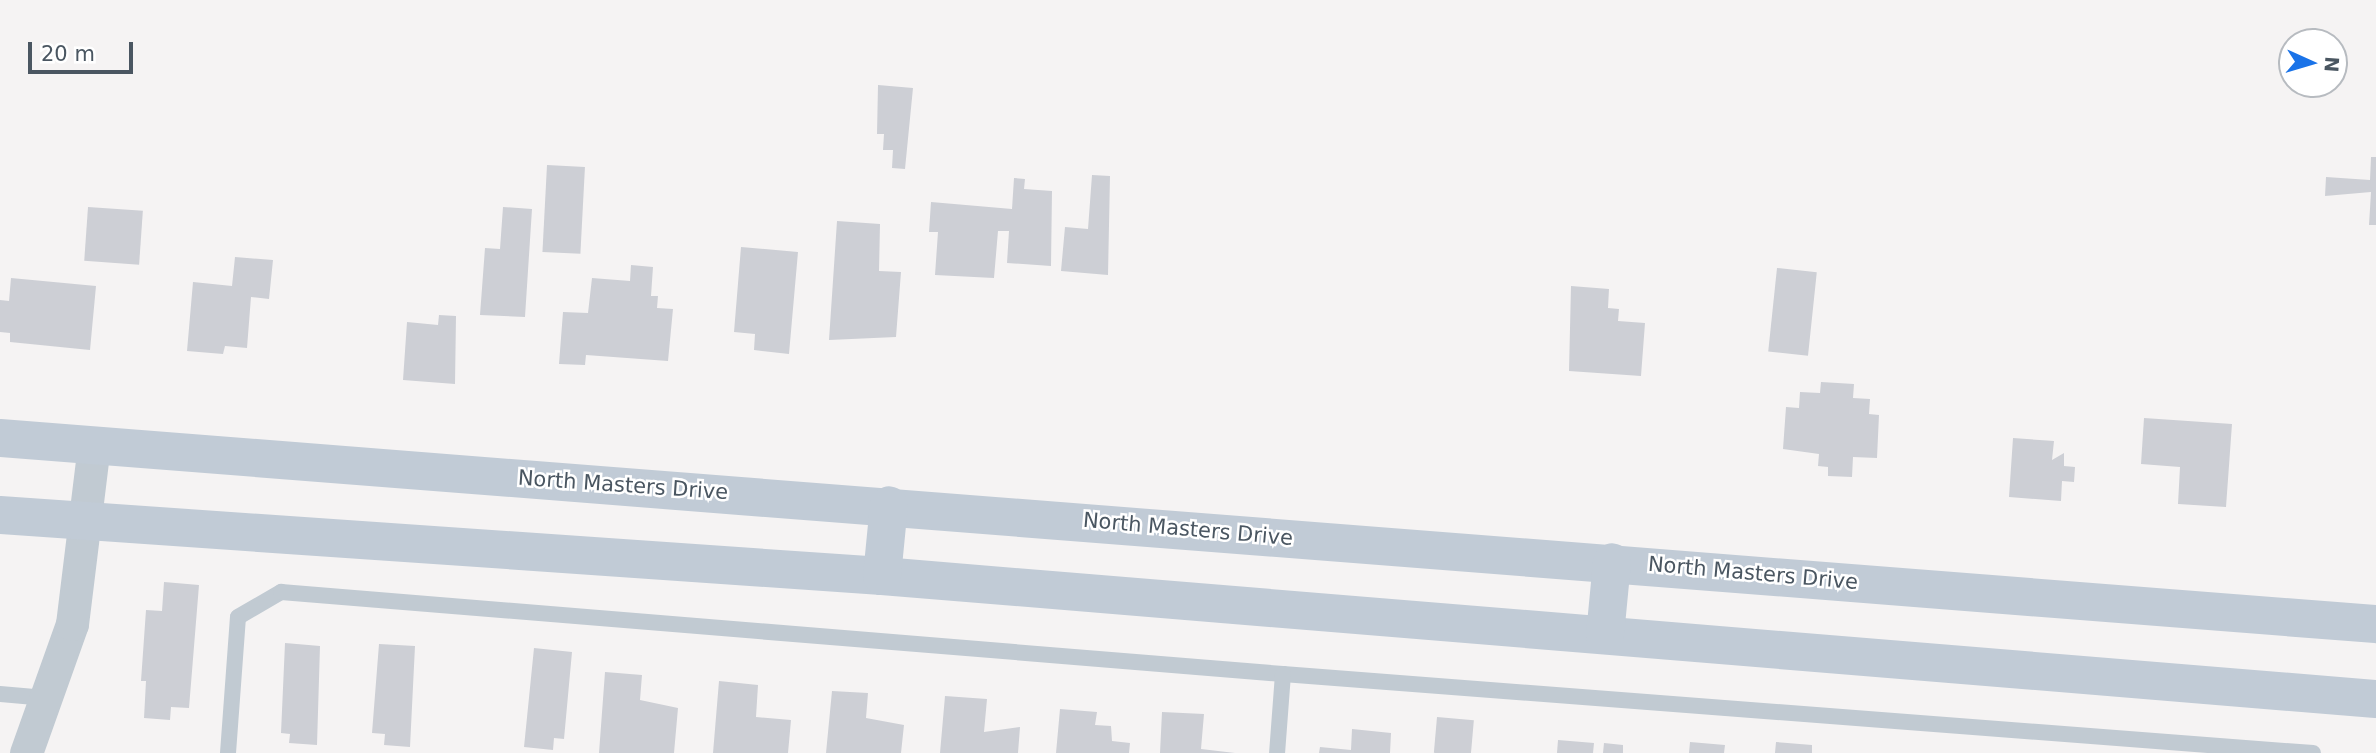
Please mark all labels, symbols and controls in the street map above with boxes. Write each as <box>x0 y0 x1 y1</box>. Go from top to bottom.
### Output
scale bar <box>32 28 136 72</box>
north arrow <box>2278 28 2348 98</box>
text: 20 m <box>41 42 95 66</box>
text: N <box>2320 56 2343 73</box>
street label: North Masters Drive <box>517 465 729 505</box>
street label: North Masters Drive <box>1082 507 1294 551</box>
street label: North Masters Drive <box>1647 551 1859 595</box>

